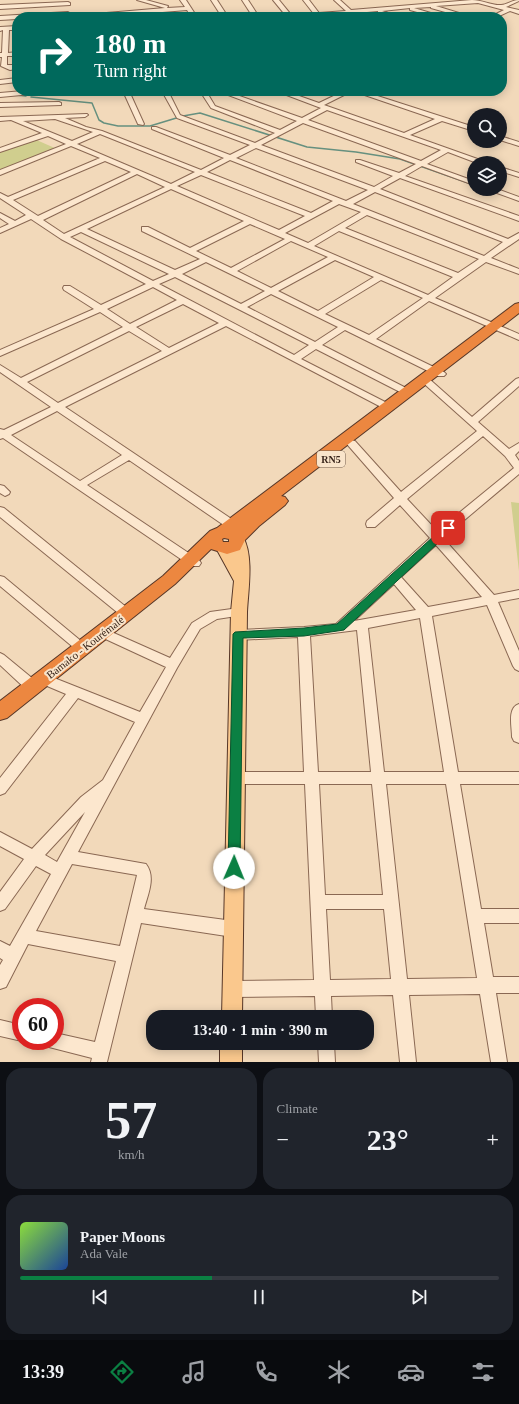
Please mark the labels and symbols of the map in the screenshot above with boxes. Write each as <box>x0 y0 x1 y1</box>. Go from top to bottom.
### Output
road number: RN5 <box>317 451 345 467</box>
pin <box>431 511 465 545</box>
street label: Bamako - Kourémalé <box>44 613 126 681</box>
position arrow <box>213 847 255 889</box>
speed limit sign: 60 <box>12 998 64 1050</box>

